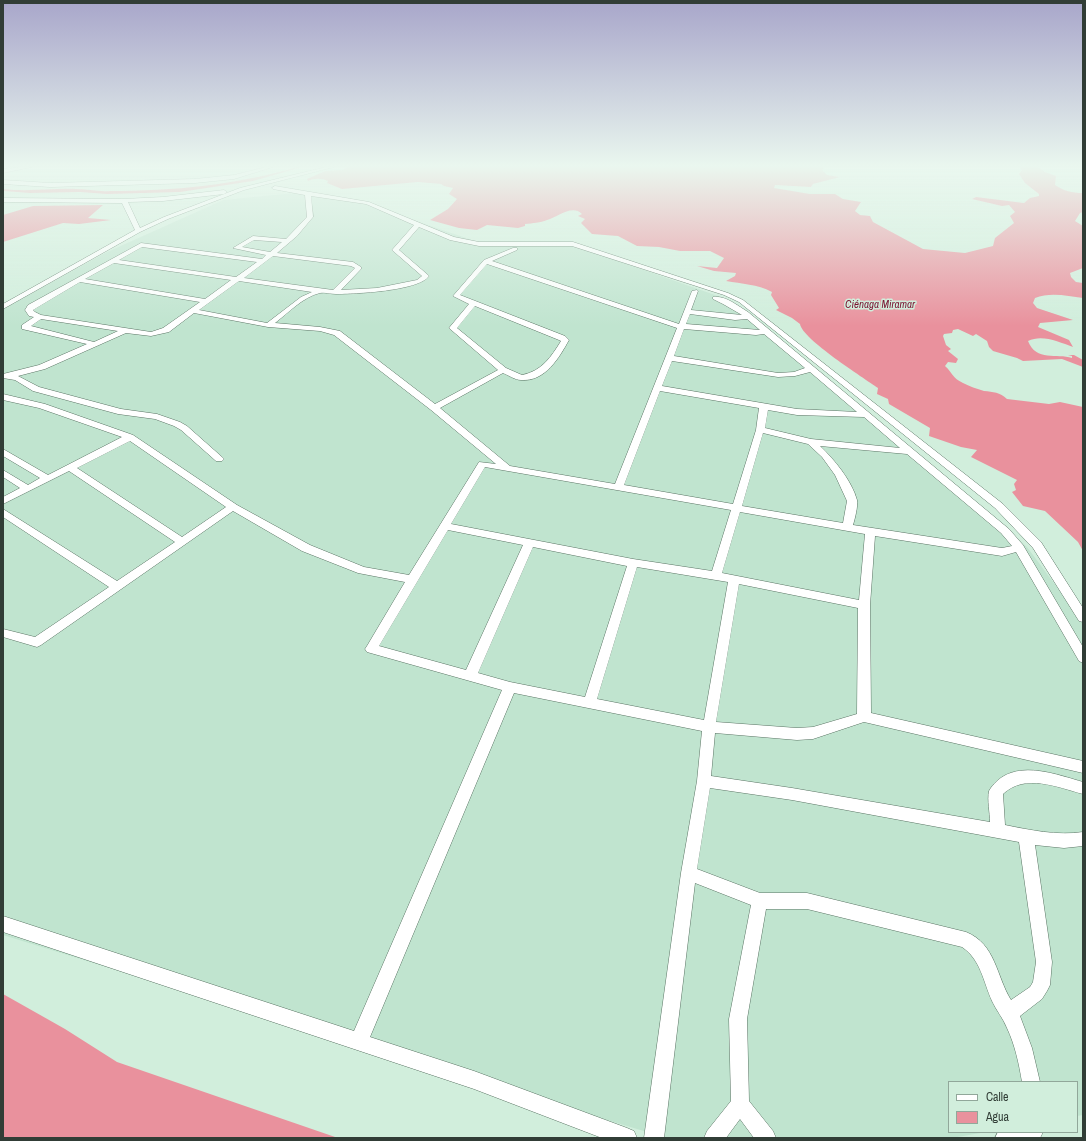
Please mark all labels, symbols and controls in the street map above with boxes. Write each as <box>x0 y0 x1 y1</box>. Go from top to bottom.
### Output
water label: Ciénaga Miramar <box>845 298 915 312</box>
legend <box>948 1081 1078 1133</box>
text: Calle <box>986 1089 1008 1105</box>
text: Agua <box>986 1109 1009 1125</box>

